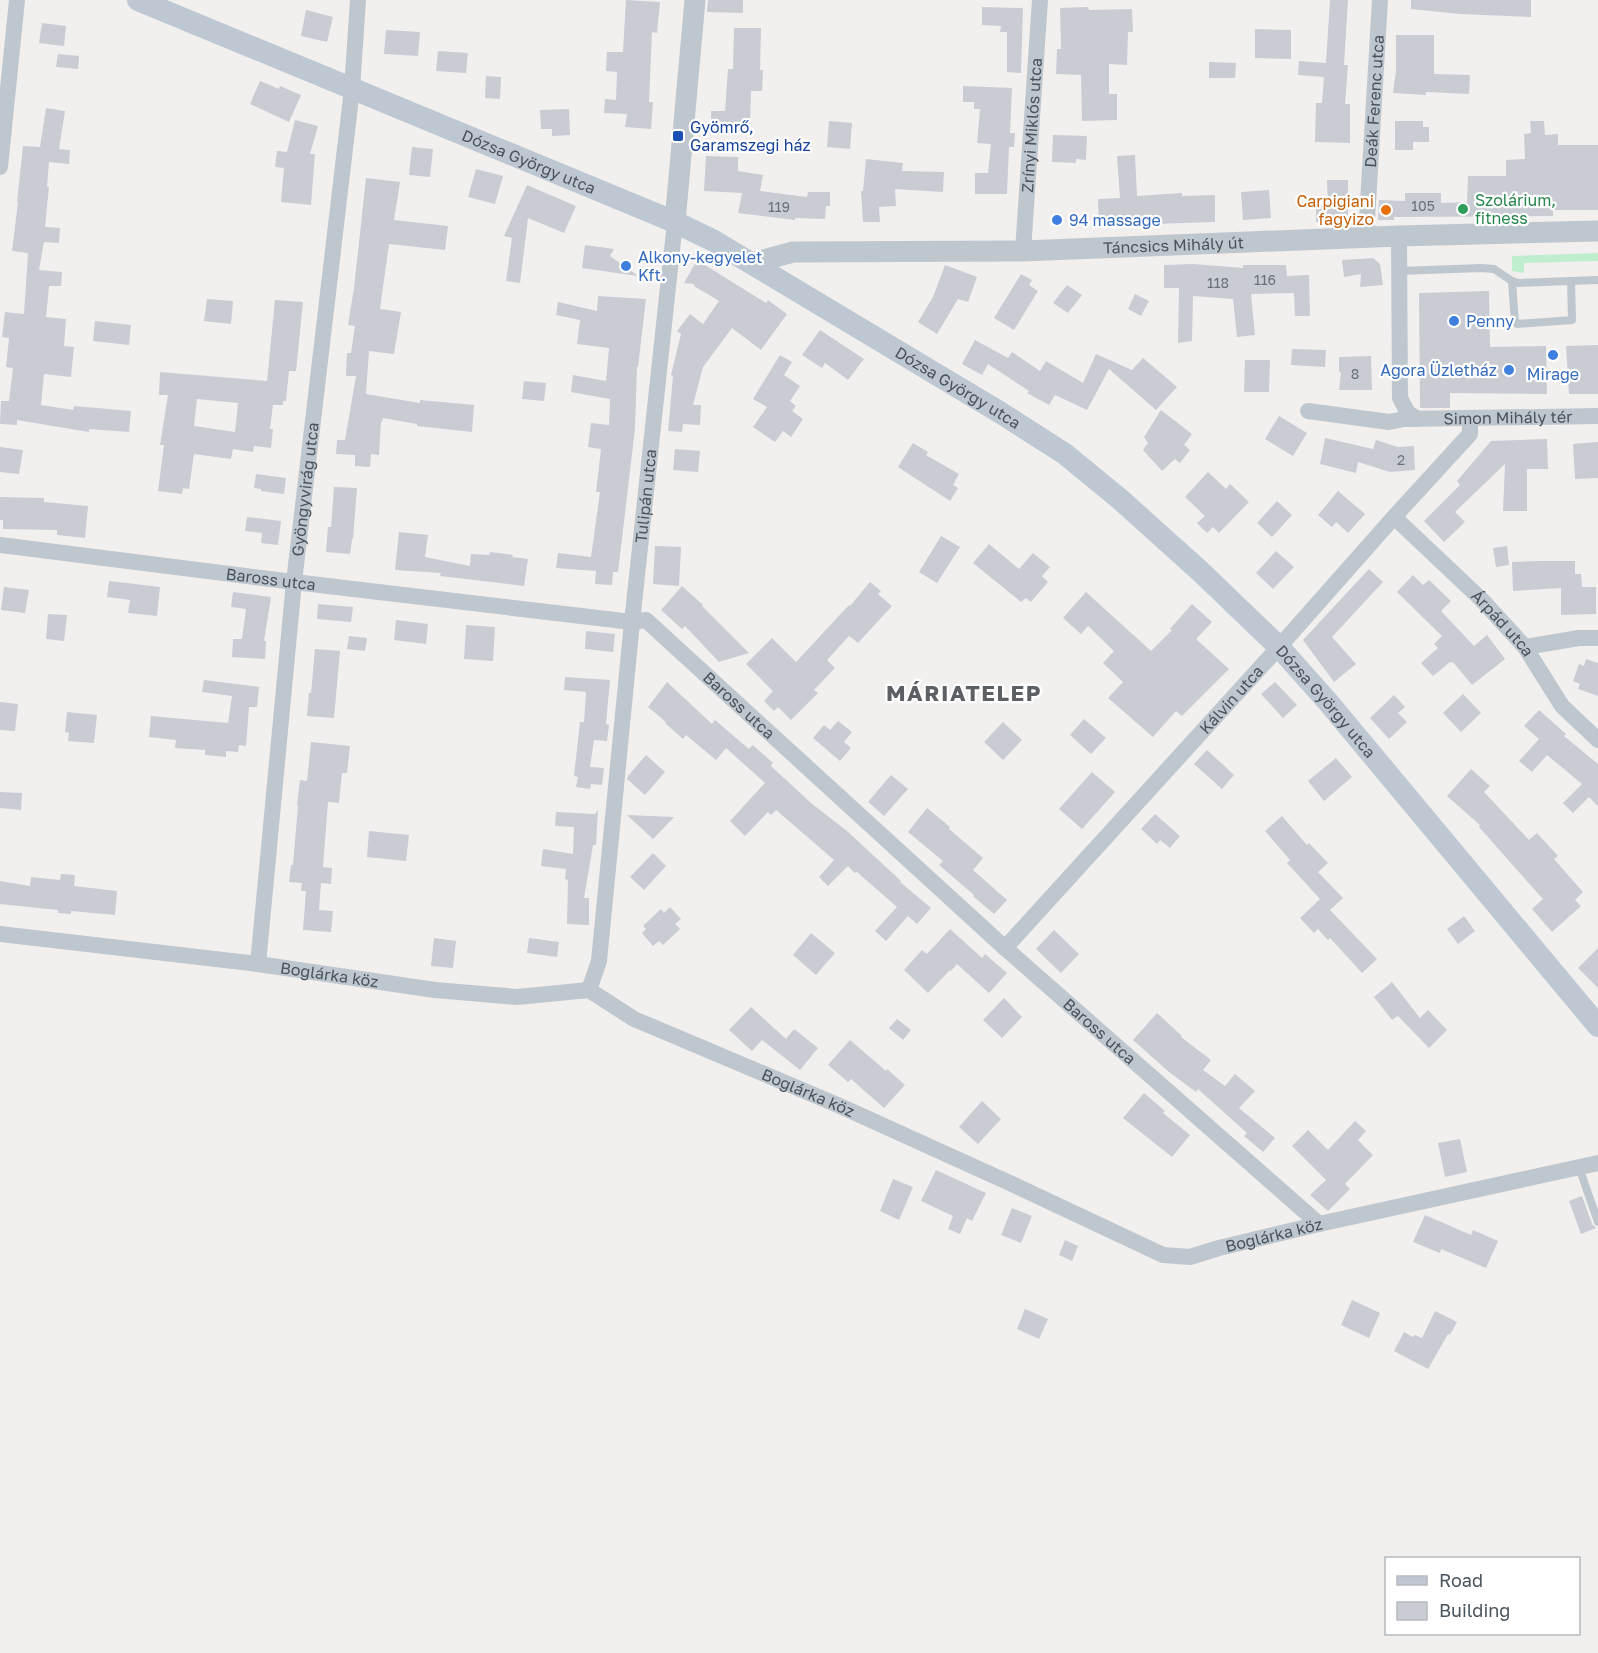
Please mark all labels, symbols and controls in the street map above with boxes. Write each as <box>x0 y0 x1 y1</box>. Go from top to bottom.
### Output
street label: Deák Ferenc utca <box>1360 34 1388 168</box>
street label: Zrínyi Miklós utca <box>1017 57 1046 193</box>
place label: Gyömrő, Garamszegi ház <box>690 117 811 155</box>
street label: Dózsa György utca <box>459 125 599 198</box>
marker: Gyömrő, Garamszegi ház <box>671 129 685 143</box>
place label: Szolárium, fitness <box>1475 190 1556 228</box>
place label: Carpigiani fagyizo <box>1296 191 1374 229</box>
house number: 105 <box>1411 197 1435 214</box>
house number: 119 <box>768 198 790 215</box>
marker: Szolárium, fitness <box>1456 202 1470 216</box>
marker: Carpigiani fagyizo <box>1379 203 1393 217</box>
place label: 94 massage <box>1069 210 1161 230</box>
marker: 94 massage <box>1050 213 1064 227</box>
street label: Táncsics Mihály út <box>1103 232 1244 258</box>
place label: Alkony-kegyelet Kft. <box>638 247 762 285</box>
marker: Alkony-kegyelet Kft. <box>619 259 633 273</box>
house number: 116 <box>1254 271 1276 288</box>
house number: 118 <box>1207 274 1229 291</box>
place label: Penny <box>1466 311 1514 331</box>
marker: Penny <box>1447 314 1461 328</box>
street label: Dózsa György utca <box>892 342 1024 433</box>
marker: Mirage <box>1546 348 1560 362</box>
place label: Agora Üzletház <box>1380 360 1497 380</box>
marker: Agora Üzletház <box>1502 363 1516 377</box>
place label: Mirage <box>1527 364 1579 384</box>
house number: 8 <box>1351 365 1359 382</box>
street label: Simon Mihály tér <box>1443 406 1573 428</box>
street label: Gyöngyvirág utca <box>287 421 323 557</box>
street label: Tulipán utca <box>631 448 661 544</box>
house number: 2 <box>1397 451 1405 468</box>
street label: Baross utca <box>225 564 317 594</box>
street label: Árpád utca <box>1467 585 1538 660</box>
street label: Dózsa György utca <box>1272 640 1380 762</box>
street label: Kálvin utca <box>1195 661 1267 738</box>
street label: Baross utca <box>699 667 779 743</box>
district label: MÁRIATELEP <box>886 679 1042 706</box>
street label: Boglárka köz <box>279 957 380 992</box>
street label: Baross utca <box>1059 994 1140 1068</box>
street label: Boglárka köz <box>759 1064 858 1121</box>
street label: Boglárka köz <box>1223 1214 1324 1256</box>
legend <box>1385 1557 1580 1635</box>
text: Road <box>1439 1569 1483 1591</box>
text: Building <box>1439 1599 1510 1621</box>

